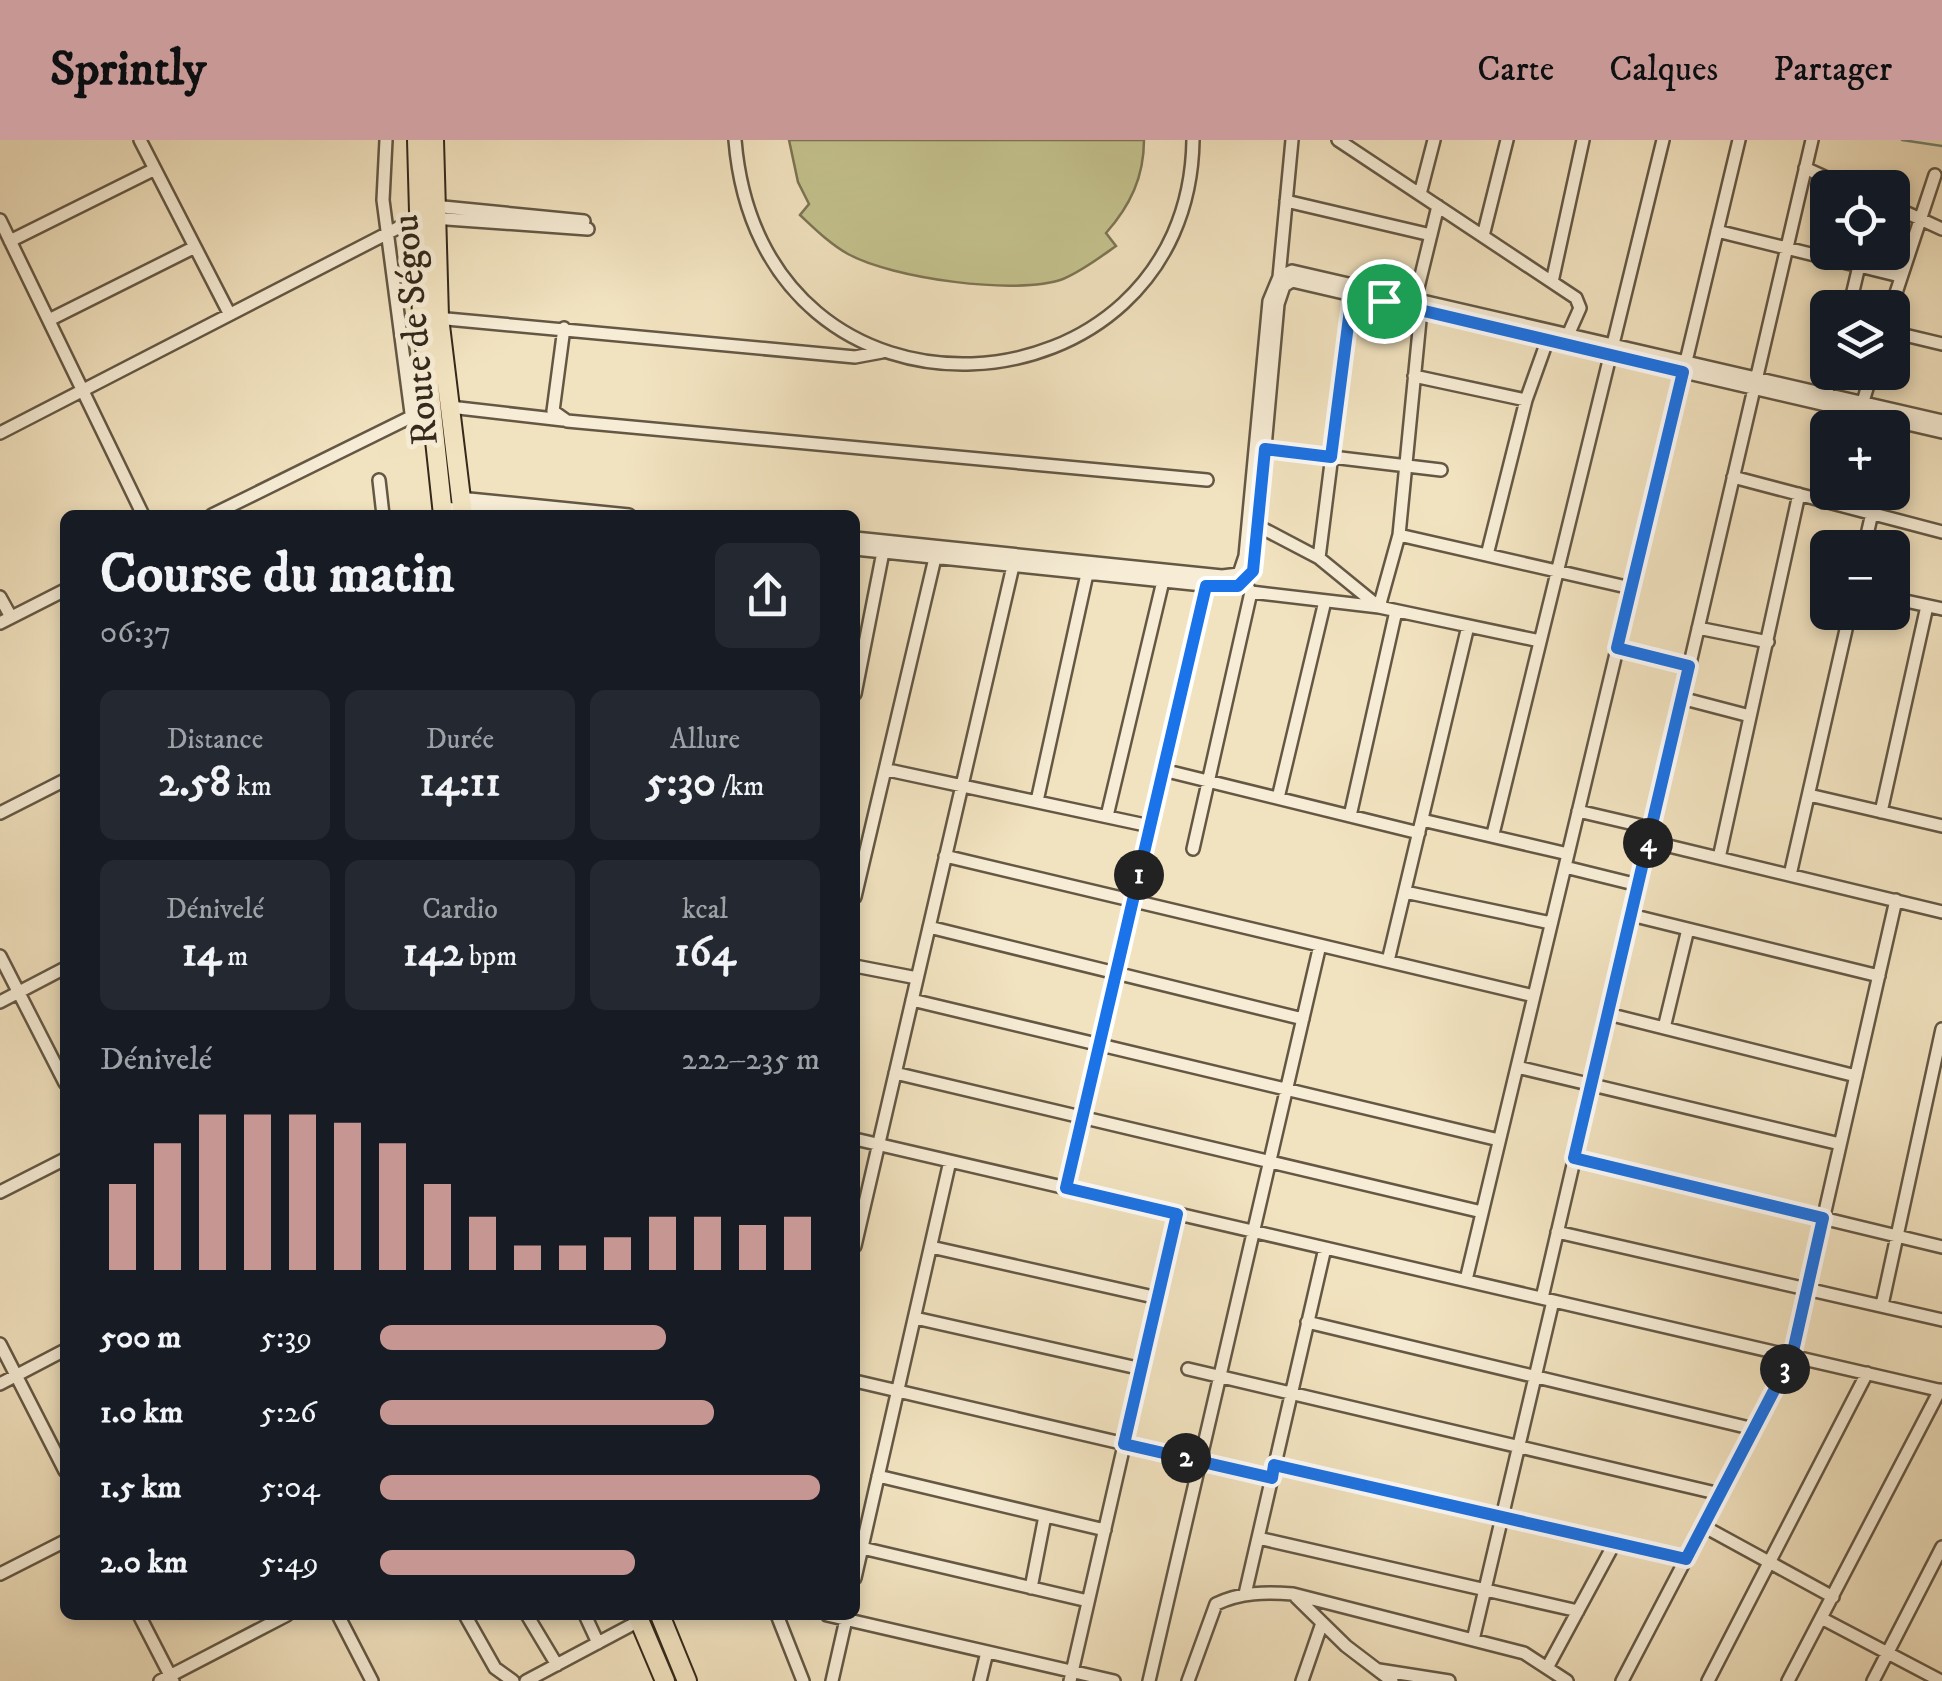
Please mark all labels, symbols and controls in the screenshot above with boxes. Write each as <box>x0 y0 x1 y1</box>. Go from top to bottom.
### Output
text: Sprintly <box>50 40 206 100</box>
text: Carte <box>1477 48 1554 92</box>
text: Calques <box>1609 48 1718 92</box>
text: Partager <box>1773 48 1892 92</box>
map controls <box>1810 170 1910 630</box>
button: locate <box>1810 170 1910 270</box>
street label: Route de Ségou <box>382 212 450 447</box>
pin <box>1342 259 1427 344</box>
icon: arrive <box>1357 274 1412 329</box>
button: layers <box>1810 290 1910 390</box>
button: + <box>1810 410 1910 510</box>
button: − <box>1810 530 1910 630</box>
text: Course du matin <box>100 541 454 610</box>
button: share <box>715 543 820 648</box>
text: 06:37 <box>100 613 171 653</box>
text: Distance <box>167 722 263 757</box>
text: Durée <box>426 722 494 757</box>
text: Allure <box>670 722 740 757</box>
text: 2.58 <box>158 757 231 809</box>
text: 14:11 <box>419 757 501 809</box>
text: 5:30 <box>646 757 716 809</box>
text: km <box>231 769 272 804</box>
text: /km <box>716 769 764 804</box>
pin: 4 <box>1623 818 1673 868</box>
text: 4 <box>1640 825 1656 860</box>
pin: 1 <box>1114 850 1164 900</box>
text: 1 <box>1134 857 1144 892</box>
text: Dénivelé <box>166 892 264 927</box>
text: Cardio <box>422 892 498 927</box>
text: kcal <box>682 892 728 927</box>
text: 14 <box>182 927 221 979</box>
text: 142 <box>403 927 463 979</box>
text: 164 <box>674 927 736 979</box>
text: m <box>221 939 248 974</box>
text: bpm <box>463 939 517 974</box>
text: Dénivelé <box>100 1040 212 1080</box>
text: 222–235 m <box>682 1040 820 1080</box>
text: 500 m <box>100 1318 181 1358</box>
text: 5:39 <box>260 1318 312 1358</box>
pin: 3 <box>1760 1344 1810 1394</box>
text: 3 <box>1780 1351 1790 1386</box>
text: 1.0 km <box>100 1393 183 1433</box>
text: 5:26 <box>260 1393 317 1433</box>
pin: 2 <box>1161 1433 1211 1483</box>
text: 2 <box>1179 1440 1193 1475</box>
text: 1.5 km <box>100 1468 182 1508</box>
text: 5:04 <box>260 1468 320 1508</box>
text: 2.0 km <box>100 1543 188 1583</box>
text: 5:49 <box>260 1543 319 1583</box>

